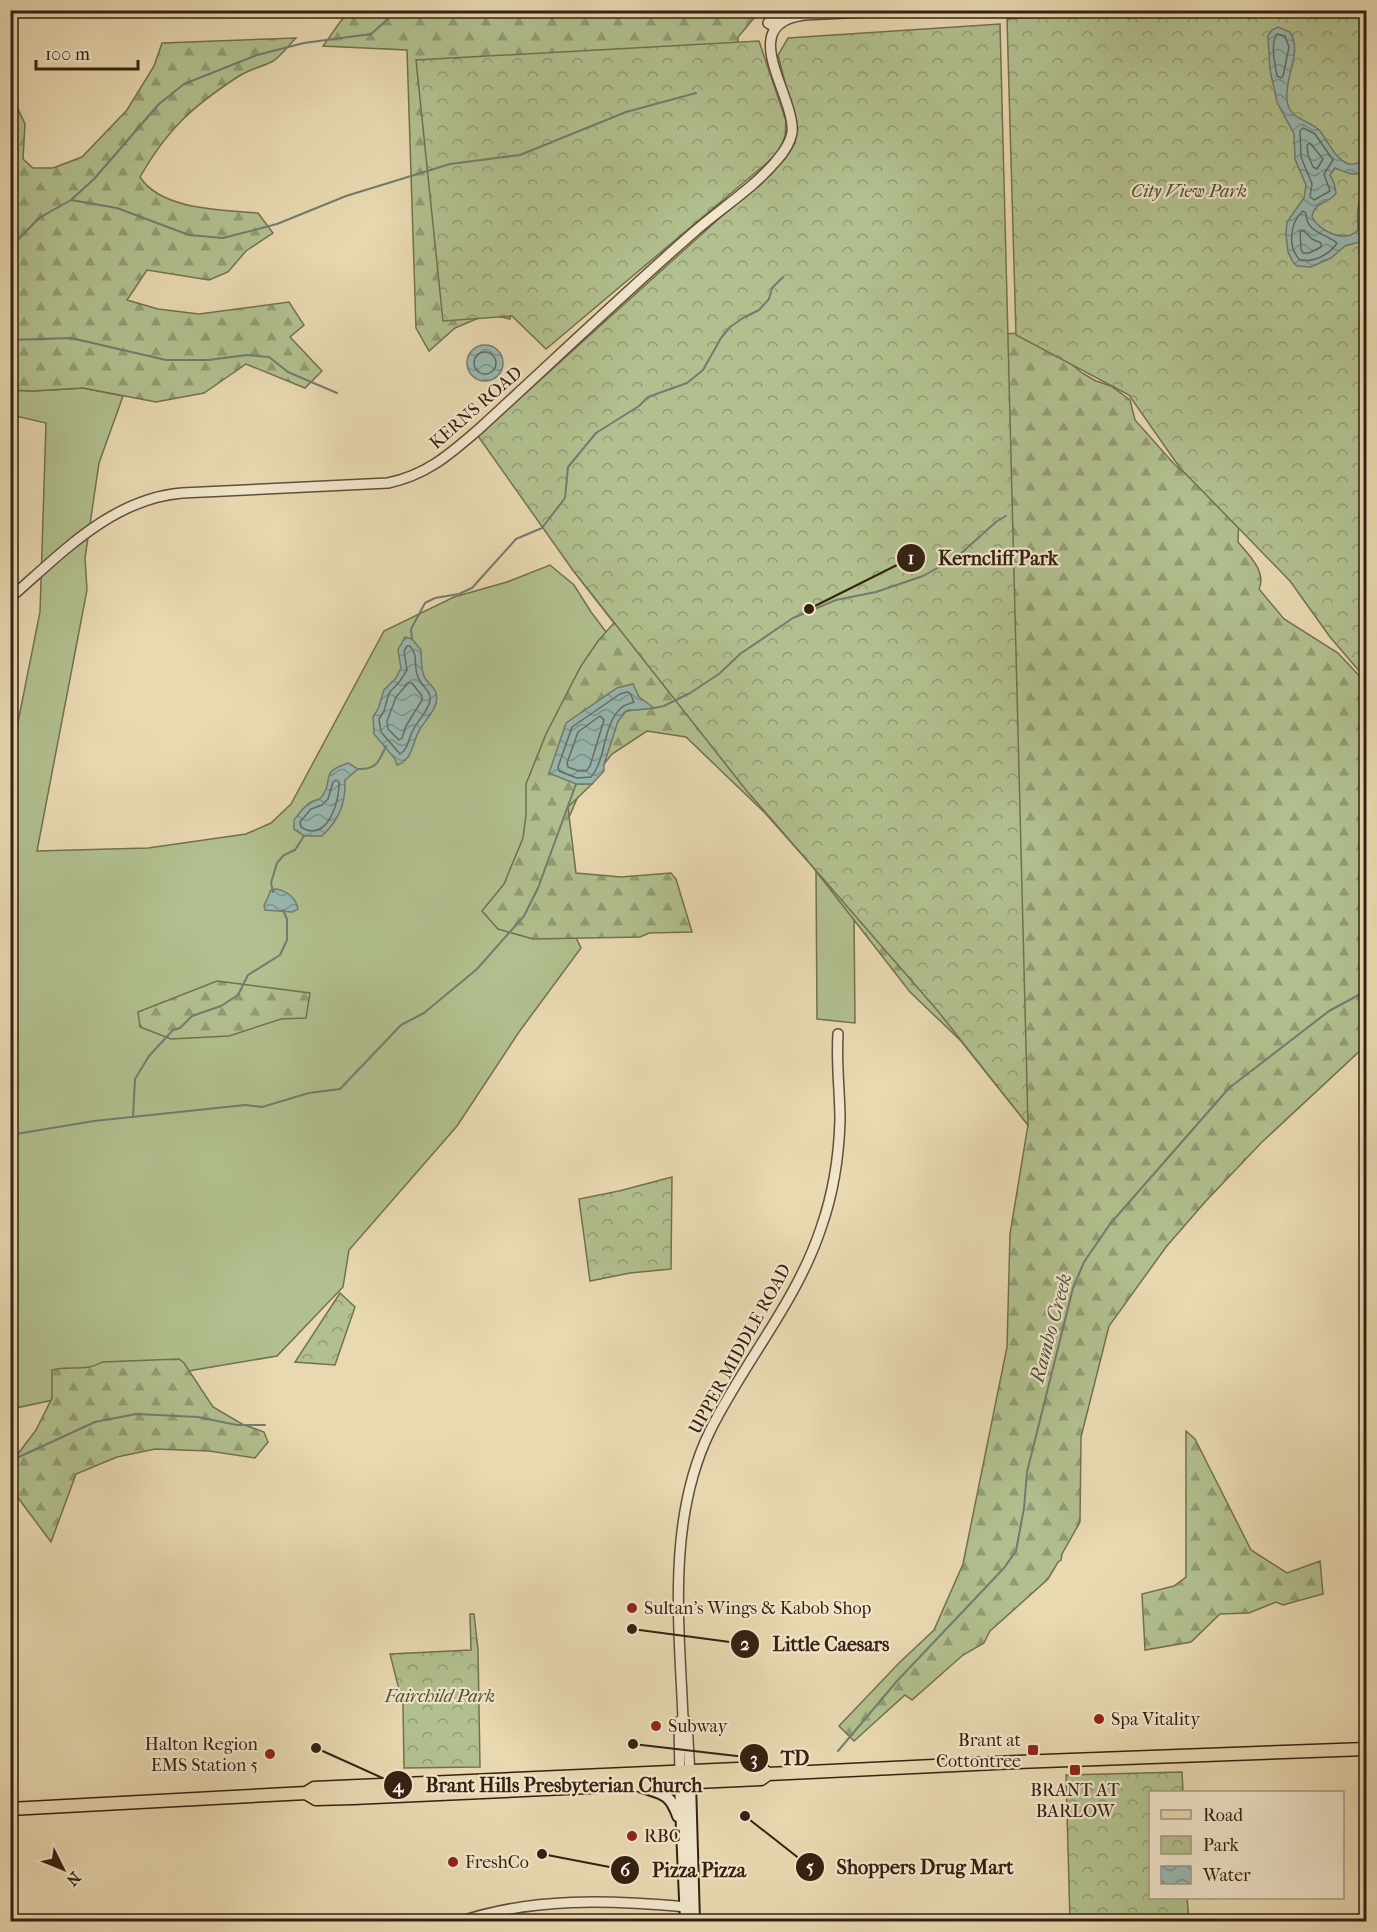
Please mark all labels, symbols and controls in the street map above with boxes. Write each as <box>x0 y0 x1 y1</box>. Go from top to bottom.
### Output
scale bar <box>36 33 138 71</box>
text: 100 m <box>45 44 90 65</box>
park label: City View Park <box>1131 181 1247 202</box>
street label: KERNS ROAD <box>425 362 527 454</box>
callout: Kerncliff Park <box>896 539 1070 577</box>
text: Kerncliff Park <box>938 547 1059 570</box>
text: 1 <box>908 548 914 569</box>
street label: UPPER MIDDLE ROAD <box>684 1260 796 1438</box>
water label: Rambo Creek <box>1025 1271 1077 1387</box>
place label: Sultan's Wings & Kabob Shop <box>644 1598 872 1619</box>
marker: Sultan's Wings & Kabob Shop <box>625 1601 639 1615</box>
callout: Little Caesars <box>730 1625 901 1663</box>
text: Little Caesars <box>773 1633 890 1656</box>
text: 2 <box>740 1634 750 1655</box>
park label: Fairchild Park <box>384 1686 495 1707</box>
place label: Spa Vitality <box>1111 1709 1201 1730</box>
marker: Spa Vitality <box>1092 1712 1106 1726</box>
place label: Subway <box>668 1716 729 1737</box>
marker: Subway <box>649 1719 663 1733</box>
place label: Brant at Cottontree <box>936 1730 1022 1772</box>
place label: Halton Region EMS Station 5 <box>145 1734 259 1776</box>
callout: TD <box>739 1739 821 1777</box>
marker: Brant at Cottontree <box>1026 1743 1040 1757</box>
marker: Halton Region EMS Station 5 <box>263 1747 277 1761</box>
text: TD <box>780 1747 809 1770</box>
text: 3 <box>750 1749 758 1770</box>
marker: BRANT AT BARLOW <box>1068 1763 1082 1777</box>
callout: Brant Hills Presbyterian Church <box>383 1766 715 1804</box>
text: Brant Hills Presbyterian Church <box>425 1774 703 1797</box>
text: 4 <box>392 1776 405 1797</box>
place label: BRANT AT BARLOW <box>1030 1780 1121 1822</box>
legend <box>1149 1791 1344 1899</box>
text: Road <box>1203 1805 1243 1826</box>
place label: RBC <box>644 1826 681 1847</box>
marker: RBC <box>625 1829 639 1843</box>
text: Park <box>1203 1835 1240 1856</box>
north arrow <box>33 1839 93 1899</box>
callout: Shoppers Drug Mart <box>795 1848 1026 1886</box>
callout: Pizza Pizza <box>610 1851 758 1889</box>
place label: FreshCo <box>465 1852 529 1873</box>
marker: FreshCo <box>446 1855 460 1869</box>
text: Shoppers Drug Mart <box>837 1856 1014 1879</box>
text: 5 <box>806 1857 814 1878</box>
text: Pizza Pizza <box>652 1859 747 1882</box>
text: 6 <box>620 1860 631 1881</box>
text: Water <box>1202 1865 1251 1886</box>
text: N <box>62 1868 85 1890</box>

